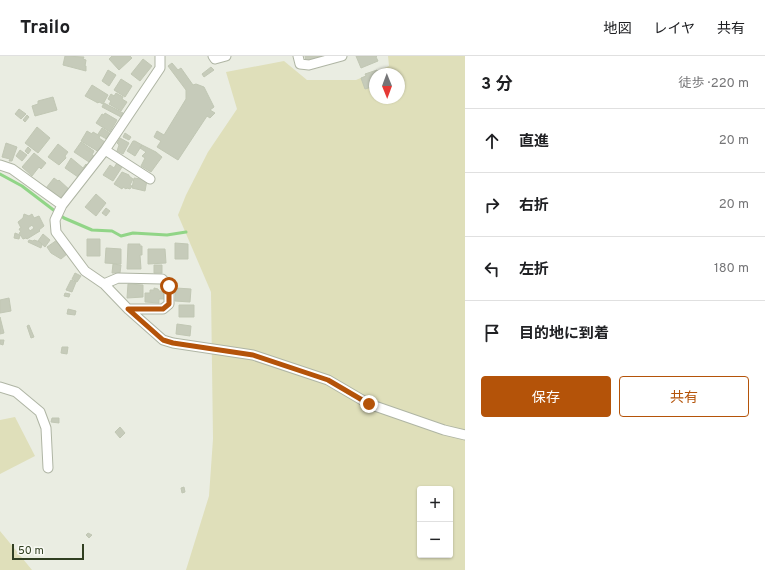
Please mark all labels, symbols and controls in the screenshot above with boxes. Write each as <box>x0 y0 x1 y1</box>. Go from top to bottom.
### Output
text: Trailo <box>20 16 70 40</box>
text: 地図 <box>603 21 631 38</box>
text: レイヤ <box>653 21 695 38</box>
text: 共有 <box>717 21 745 38</box>
north arrow <box>369 68 405 104</box>
text: 3 分 <box>481 74 512 96</box>
text: 徒歩 · 220 m <box>679 76 749 92</box>
icon: ahead <box>481 130 503 152</box>
text: 直進 <box>519 133 549 152</box>
text: 20 m <box>719 133 749 149</box>
icon: right <box>481 194 503 216</box>
text: 右折 <box>519 197 549 216</box>
text: 20 m <box>719 197 749 213</box>
icon: left <box>481 258 503 280</box>
text: 左折 <box>519 261 549 280</box>
text: 180 m <box>714 261 749 277</box>
route start <box>160 277 178 295</box>
icon: arrive <box>481 322 503 344</box>
text: 目的地に到着 <box>519 325 609 344</box>
button: 保存 <box>481 376 611 417</box>
button: 共有 <box>619 376 749 417</box>
route end <box>360 395 378 413</box>
map controls <box>417 486 453 558</box>
button: + <box>417 486 453 522</box>
button: − <box>417 522 453 558</box>
scale bar <box>12 542 84 561</box>
text: 50 m <box>18 544 44 558</box>

